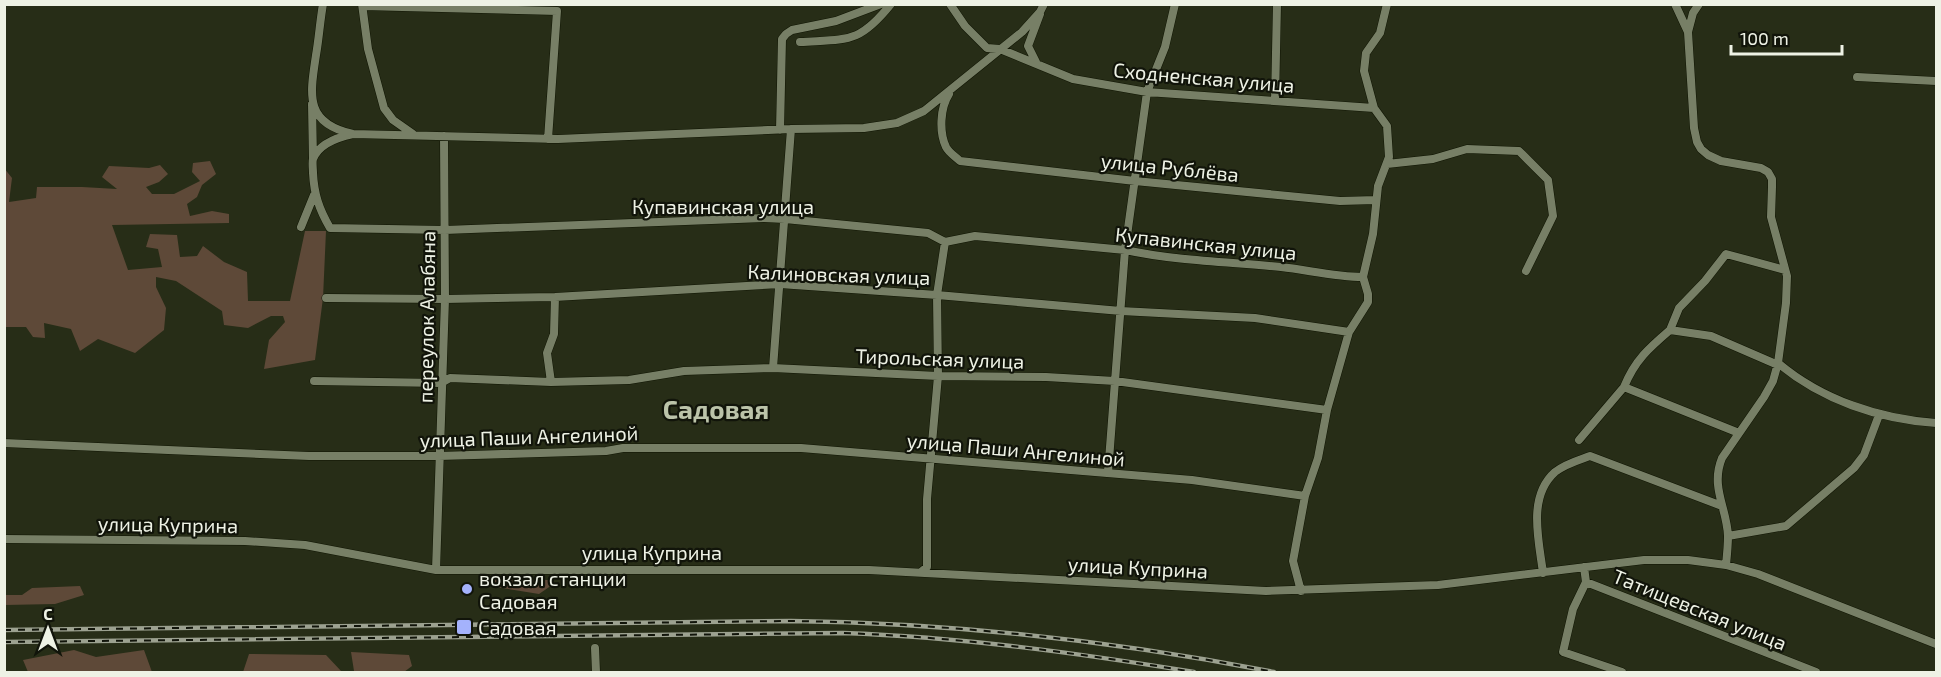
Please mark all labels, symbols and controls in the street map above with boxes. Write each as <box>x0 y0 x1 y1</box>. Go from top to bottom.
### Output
scale bar <box>1731 18 1842 56</box>
text: 100 m <box>1740 27 1789 49</box>
street label: Сходненская улица <box>1112 57 1295 98</box>
street label: улица Рублёва <box>1100 148 1240 187</box>
street label: Купавинская улица <box>632 194 814 219</box>
street label: Купавинская улица <box>1114 222 1298 265</box>
street label: переулок Алабяна <box>412 231 441 403</box>
street label: Калиновская улица <box>747 259 931 290</box>
street label: Тирольская улица <box>855 343 1025 374</box>
district label: Садовая <box>663 393 769 424</box>
street label: улица Паши Ангелиной <box>419 420 639 453</box>
street label: улица Паши Ангелиной <box>906 428 1126 471</box>
street label: улица Куприна <box>98 511 238 538</box>
street label: улица Куприна <box>582 540 722 565</box>
street label: улица Куприна <box>1067 551 1209 584</box>
street label: Татищевская улица <box>1609 563 1790 656</box>
place label: вокзал станции Садовая <box>479 566 627 613</box>
marker: вокзал станции Садовая <box>460 582 474 596</box>
north arrow <box>18 599 78 659</box>
text: С <box>43 604 53 623</box>
place label: Садовая <box>478 615 557 639</box>
marker: Садовая <box>455 618 473 636</box>

